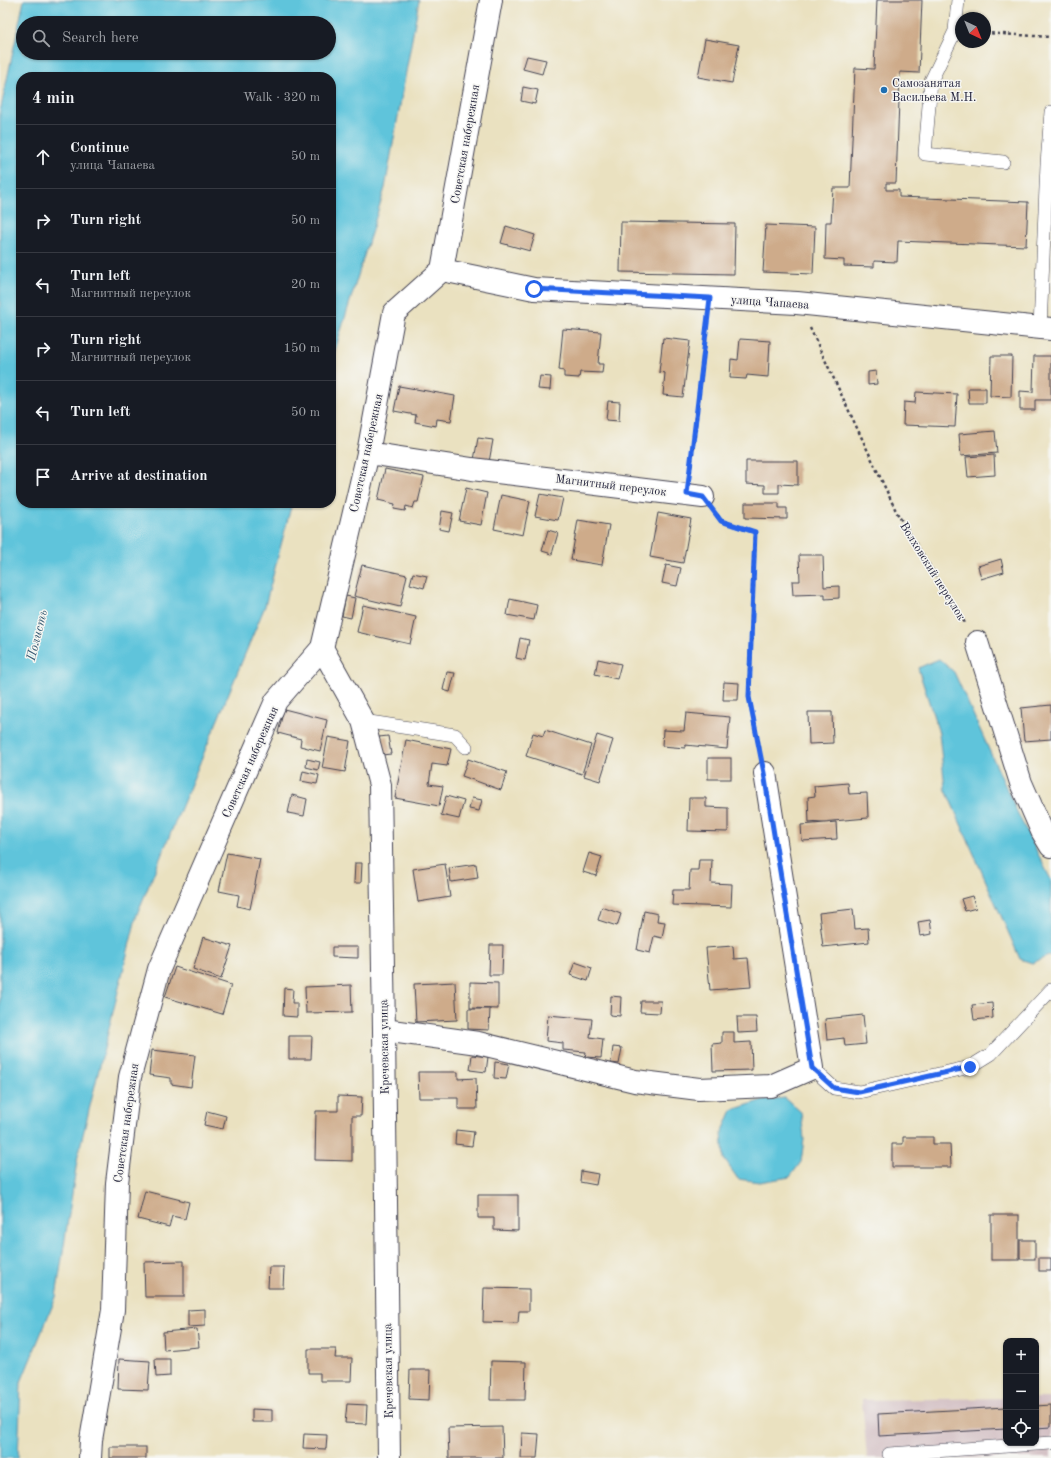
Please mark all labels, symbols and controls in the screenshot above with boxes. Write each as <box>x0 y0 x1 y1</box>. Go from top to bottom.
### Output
north arrow <box>955 12 991 48</box>
search box <box>16 16 336 60</box>
icon: search <box>30 27 52 49</box>
text: Search here <box>62 31 139 46</box>
place label: Самозанятая Васильева М.Н. <box>892 78 976 104</box>
street label: Советская набережная <box>450 84 482 205</box>
marker: Самозанятая Васильева М.Н. <box>879 85 889 95</box>
text: 4 min <box>32 90 75 107</box>
text: Walk · 320 m <box>243 91 320 104</box>
text: Continue <box>70 141 129 156</box>
icon: ahead <box>32 146 54 168</box>
text: 50 m <box>291 150 320 163</box>
text: улица Чапаева <box>70 159 155 172</box>
icon: right <box>32 210 54 232</box>
text: Turn right <box>70 213 141 228</box>
text: 50 m <box>291 214 320 227</box>
text: Turn left <box>70 269 130 284</box>
icon: left <box>32 274 54 296</box>
text: 20 m <box>291 278 320 291</box>
route start <box>525 280 543 298</box>
text: Магнитный переулок <box>70 287 191 300</box>
street label: улица Чапаева <box>730 294 810 312</box>
text: Turn right <box>70 333 141 348</box>
icon: right <box>32 338 54 360</box>
text: 150 m <box>283 342 320 355</box>
text: Магнитный переулок <box>70 351 191 364</box>
street label: Советская набережная <box>349 393 385 514</box>
icon: left <box>32 402 54 424</box>
text: Turn left <box>70 405 130 420</box>
text: 50 m <box>291 406 320 419</box>
icon: arrive <box>32 466 54 488</box>
text: Arrive at destination <box>70 469 208 484</box>
street label: Магнитный переулок <box>555 473 667 499</box>
street label: Волховский переулок <box>897 520 967 623</box>
water label: Полисть <box>25 608 50 663</box>
street label: Советская набережная <box>221 705 281 820</box>
street label: Кречевская улица <box>378 999 392 1095</box>
route end <box>961 1058 979 1076</box>
street label: Советская набережная <box>113 1062 141 1184</box>
street label: Кречевская улица <box>382 1323 396 1419</box>
map controls <box>1003 1338 1039 1446</box>
button: + <box>1003 1338 1039 1374</box>
button: − <box>1003 1374 1039 1410</box>
button: locate <box>1003 1410 1039 1446</box>

